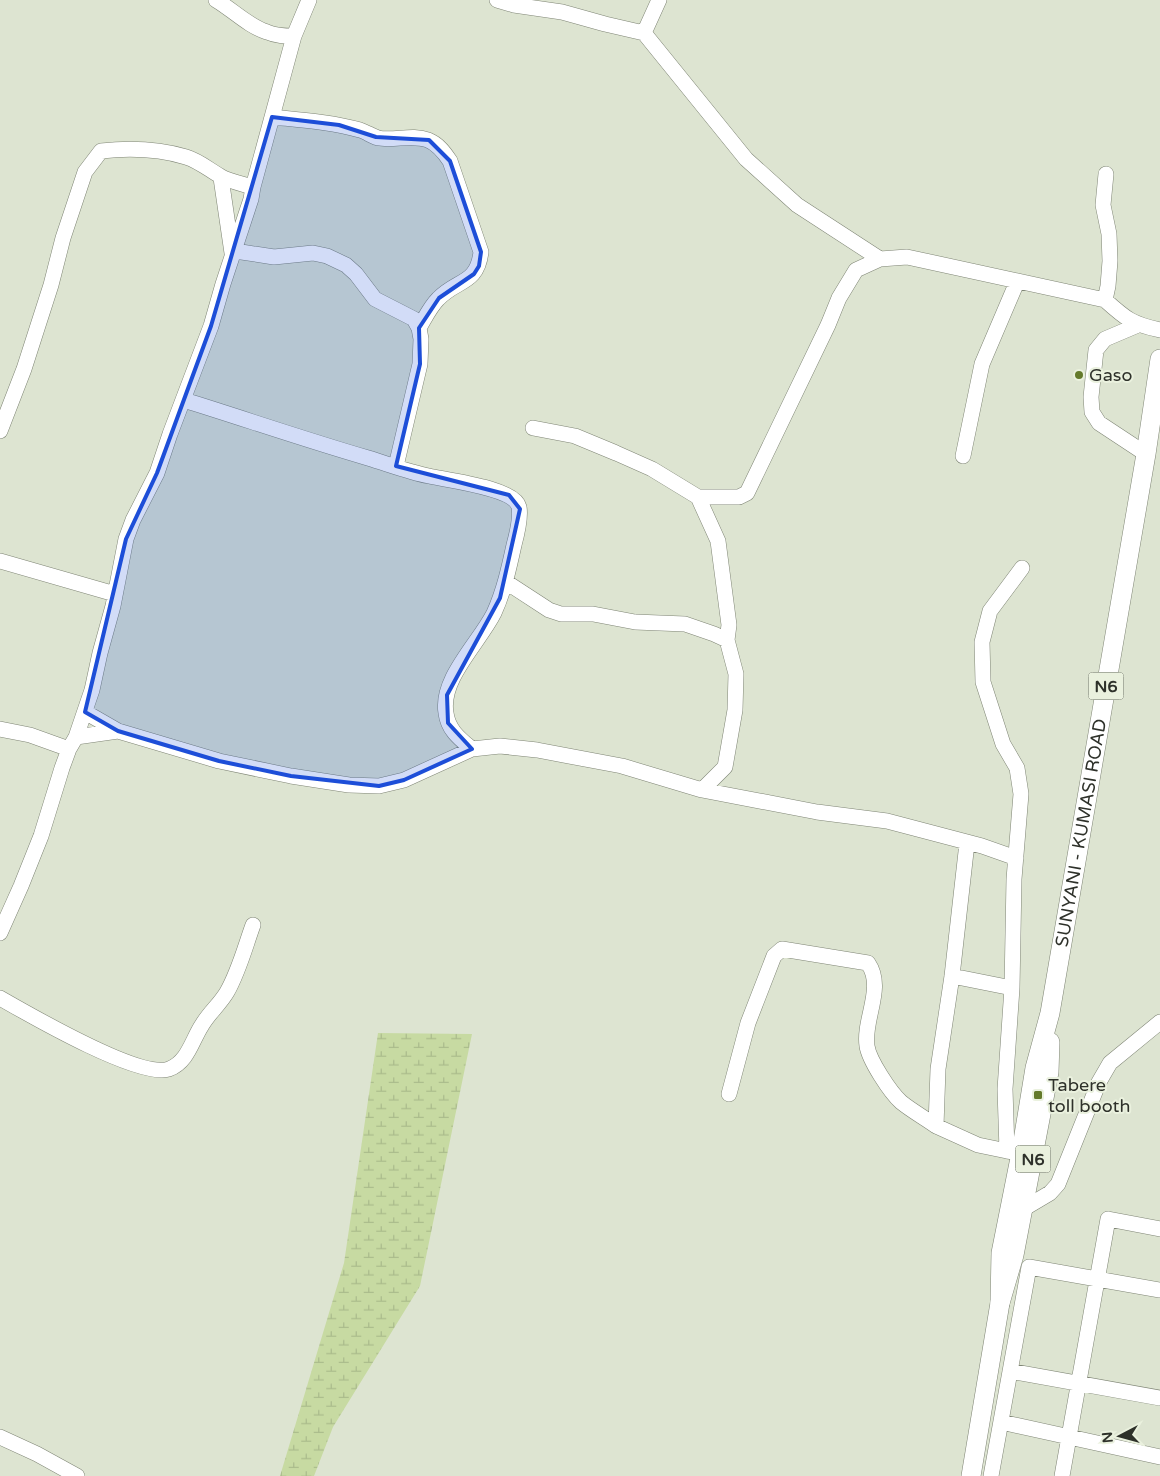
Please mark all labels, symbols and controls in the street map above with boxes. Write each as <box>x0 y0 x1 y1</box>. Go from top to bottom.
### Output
place label: Gaso <box>1089 364 1132 386</box>
marker: Gaso <box>1073 369 1085 381</box>
road number: N6 <box>1088 672 1124 699</box>
street label: SUNYANI - KUMASI ROAD <box>1051 717 1111 949</box>
place label: Tabere toll booth <box>1048 1074 1130 1117</box>
marker: Tabere toll booth <box>1032 1089 1044 1101</box>
road number: N6 <box>1016 1146 1050 1172</box>
north arrow <box>1095 1411 1145 1461</box>
text: N <box>1099 1431 1117 1444</box>

